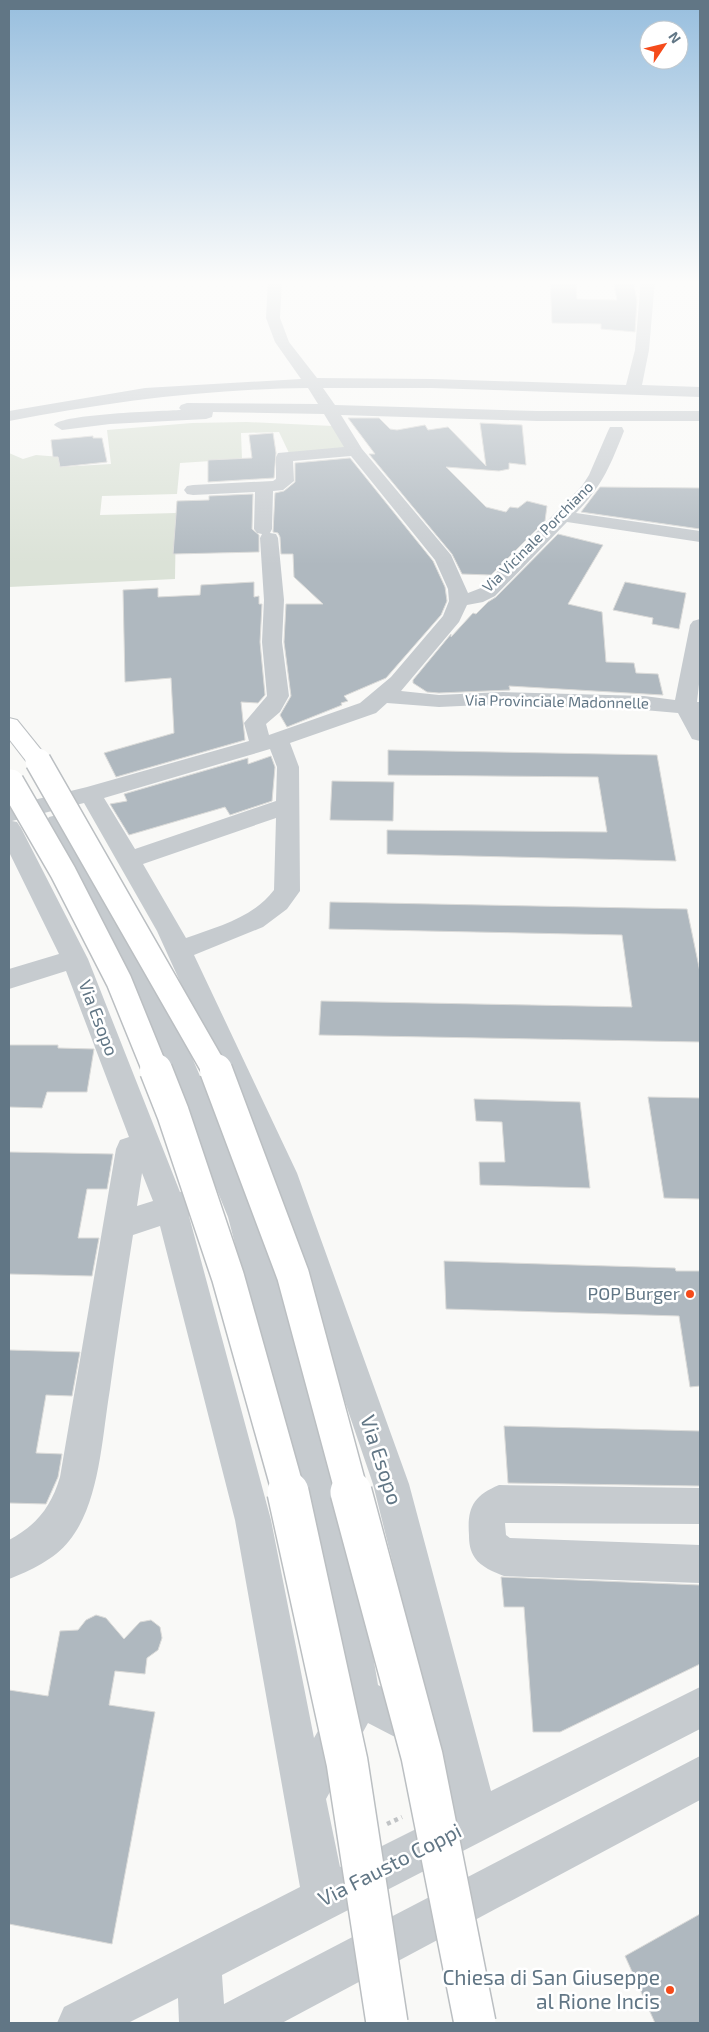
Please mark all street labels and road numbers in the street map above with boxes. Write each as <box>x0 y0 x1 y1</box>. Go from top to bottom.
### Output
street label: Via Vicinale Porchiano <box>478 477 596 595</box>
street label: Via Provinciale Madonnelle <box>465 690 649 712</box>
street label: Via Esopo <box>74 977 123 1059</box>
street label: Via Esopo <box>356 1412 409 1507</box>
street label: Via Fausto Coppi <box>314 1817 465 1911</box>

